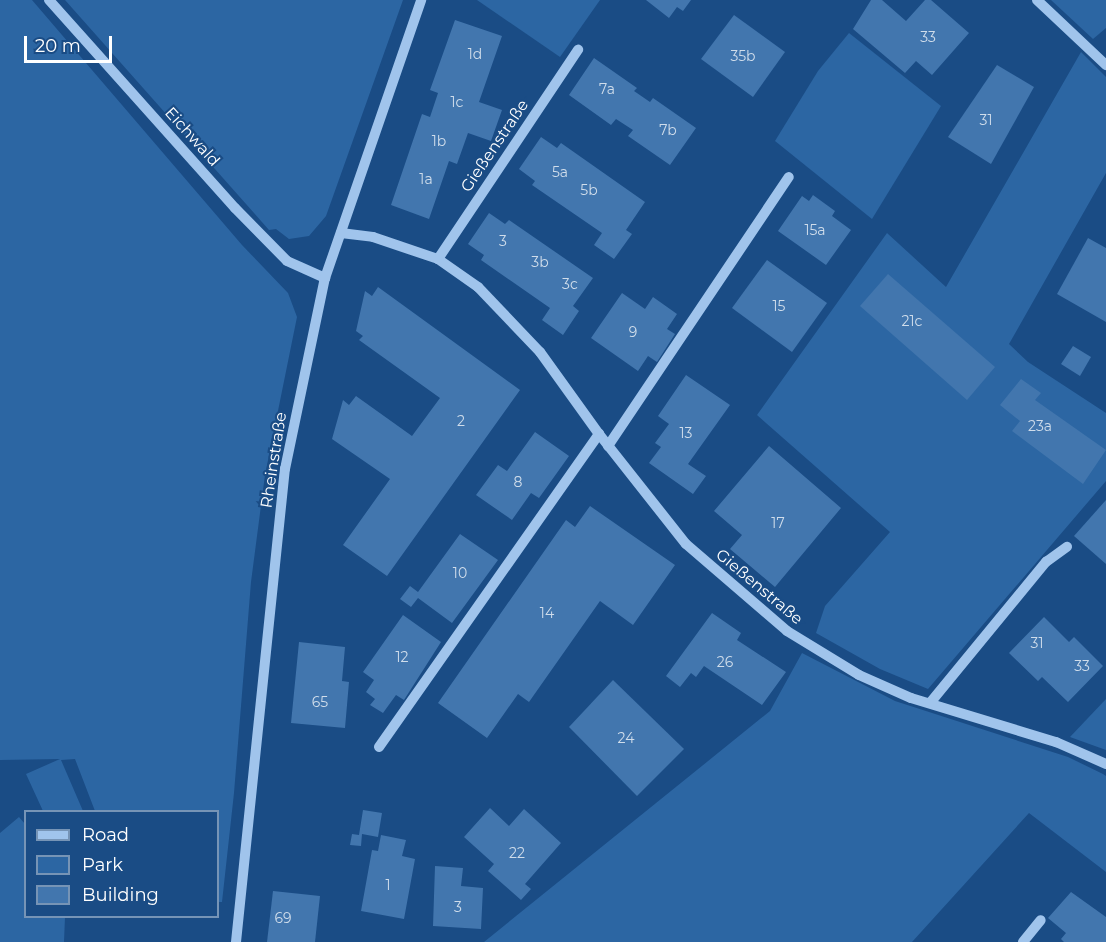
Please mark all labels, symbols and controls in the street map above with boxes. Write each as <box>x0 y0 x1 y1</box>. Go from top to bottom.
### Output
scale bar <box>27 24 116 62</box>
house number: 33 <box>920 29 936 45</box>
text: 20 m <box>35 35 81 57</box>
house number: 1d <box>468 46 482 62</box>
house number: 35b <box>730 48 756 64</box>
house number: 7a <box>599 81 615 97</box>
house number: 1c <box>451 94 463 110</box>
street label: Gießenstraße <box>457 96 533 196</box>
street label: Eichwald <box>160 103 224 171</box>
house number: 31 <box>980 112 992 128</box>
house number: 7b <box>659 122 677 138</box>
house number: 1b <box>432 133 446 149</box>
house number: 5a <box>552 164 568 180</box>
house number: 1a <box>419 171 433 187</box>
house number: 5b <box>580 182 598 198</box>
house number: 15a <box>804 222 826 238</box>
house number: 3 <box>499 233 507 249</box>
house number: 3b <box>531 254 549 270</box>
house number: 3c <box>562 276 578 292</box>
house number: 15 <box>773 298 785 314</box>
house number: 21c <box>902 313 922 329</box>
house number: 9 <box>629 324 637 340</box>
street label: Rheinstraße <box>257 411 291 509</box>
house number: 2 <box>457 413 465 429</box>
house number: 23a <box>1028 418 1052 434</box>
house number: 13 <box>680 425 692 441</box>
house number: 8 <box>514 474 522 490</box>
house number: 17 <box>771 515 785 531</box>
street label: Gießenstraße <box>712 545 806 629</box>
house number: 10 <box>453 565 467 581</box>
house number: 14 <box>540 605 554 621</box>
house number: 31 <box>1031 635 1043 651</box>
house number: 12 <box>395 649 409 665</box>
house number: 26 <box>717 654 733 670</box>
house number: 33 <box>1074 658 1090 674</box>
house number: 65 <box>312 694 328 710</box>
house number: 24 <box>618 730 634 746</box>
legend <box>24 810 219 918</box>
text: Road <box>82 824 129 846</box>
house number: 22 <box>509 845 525 861</box>
text: Park <box>82 854 123 876</box>
house number: 1 <box>385 877 391 893</box>
text: Building <box>82 884 159 906</box>
house number: 3 <box>454 899 462 915</box>
house number: 69 <box>274 910 292 926</box>

